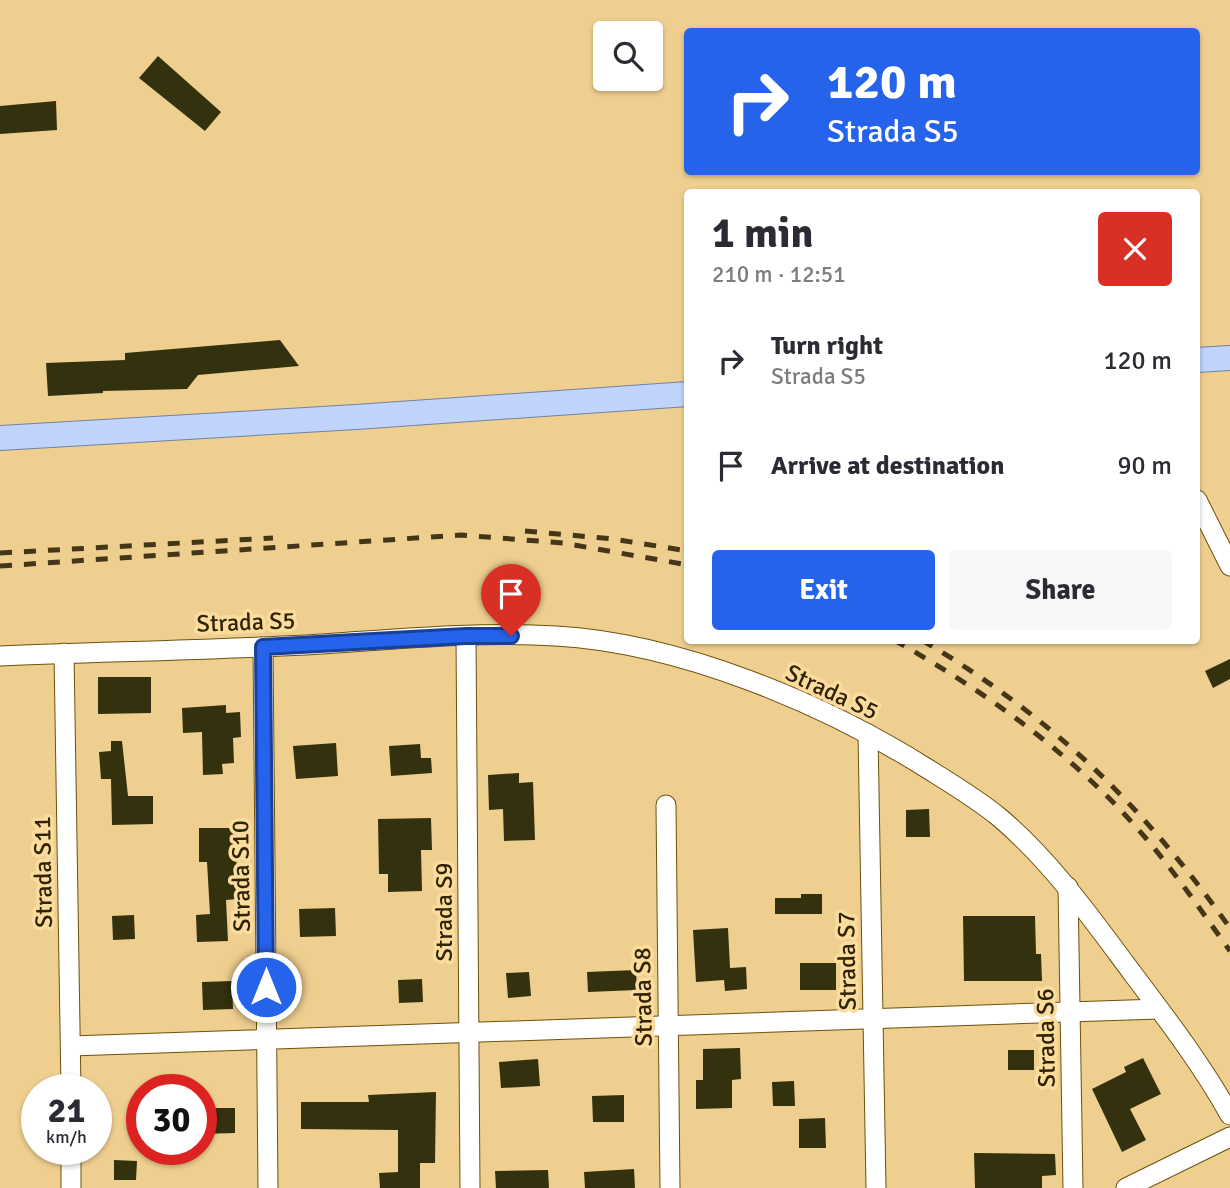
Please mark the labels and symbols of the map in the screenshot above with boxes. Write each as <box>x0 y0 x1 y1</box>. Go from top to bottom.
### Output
pin <box>481 564 541 636</box>
street label: Strada S5 <box>196 605 296 639</box>
street label: Strada S5 <box>781 657 883 727</box>
street label: Strada S11 <box>27 816 59 928</box>
street label: Strada S10 <box>225 820 257 932</box>
street label: Strada S9 <box>429 863 459 961</box>
street label: Strada S7 <box>831 911 863 1011</box>
street label: Strada S8 <box>627 947 659 1047</box>
position arrow <box>229 950 303 1024</box>
street label: Strada S6 <box>1030 988 1062 1088</box>
speed limit sign: 30 <box>126 1074 217 1165</box>

